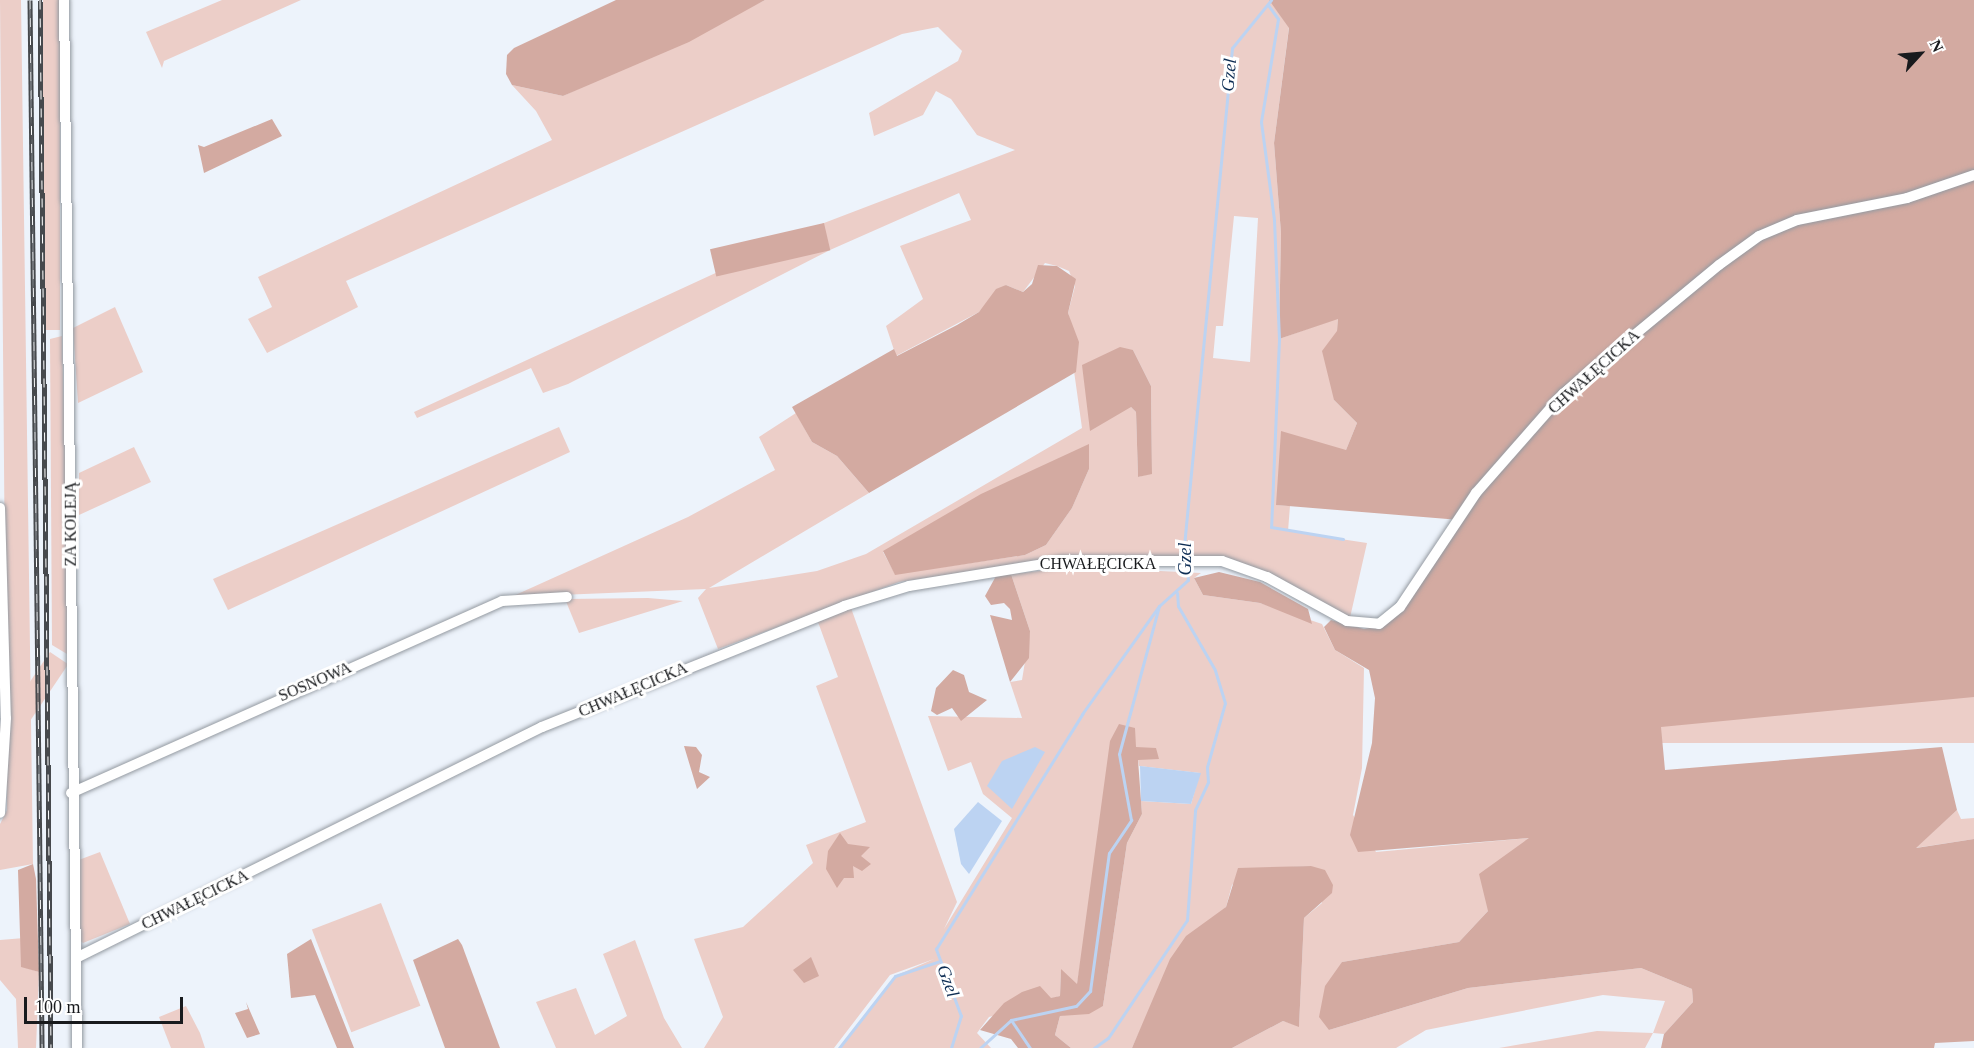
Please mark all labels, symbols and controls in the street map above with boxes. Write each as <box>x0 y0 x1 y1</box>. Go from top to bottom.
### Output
north arrow <box>1890 24 1950 84</box>
text: N <box>1926 37 1947 55</box>
water label: Gzel <box>1217 58 1241 92</box>
street label: CHWAŁĘCICKA <box>1544 326 1644 418</box>
street label: ZA KOLEJĄ <box>61 481 81 567</box>
water label: Gzel <box>1174 543 1196 575</box>
street label: CHWAŁĘCICKA <box>1040 554 1156 574</box>
street label: SOSNOWA <box>276 658 354 706</box>
street label: CHWAŁĘCICKA <box>576 658 690 722</box>
street label: CHWAŁĘCICKA <box>138 866 252 934</box>
water label: Gzel <box>932 962 964 1000</box>
scale bar <box>27 985 186 1023</box>
text: 100 m <box>35 997 81 1017</box>

